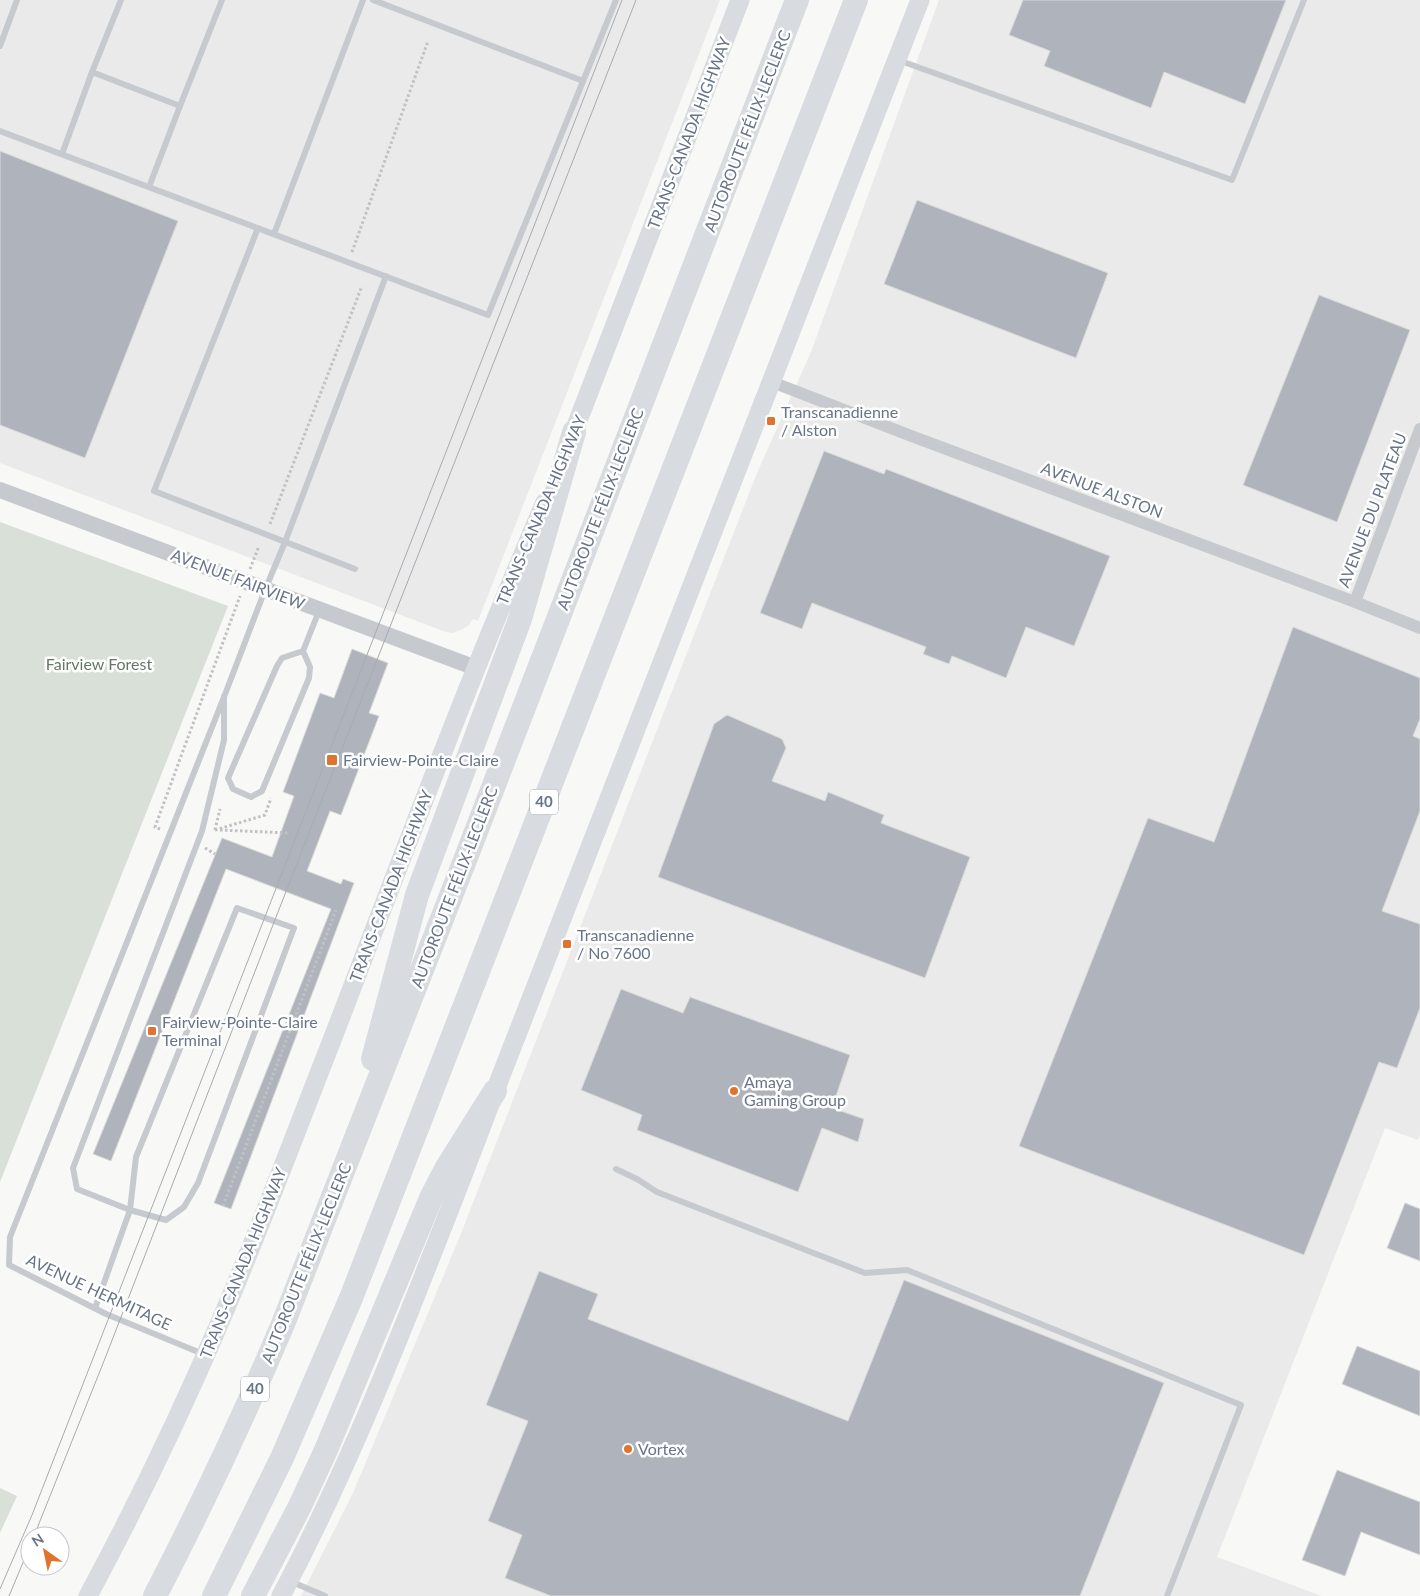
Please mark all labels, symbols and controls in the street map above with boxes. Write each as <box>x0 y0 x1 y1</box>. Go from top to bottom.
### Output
street label: AUTOROUTE FÉLIX-LECLERC <box>699 27 794 234</box>
street label: TRANS-CANADA HIGHWAY <box>643 34 734 232</box>
place label: Transcanadienne / Alston <box>781 402 898 439</box>
street label: AUTOROUTE FÉLIX-LECLERC <box>552 405 647 612</box>
street label: TRANS-CANADA HIGHWAY <box>492 412 589 607</box>
marker: Transcanadienne / Alston <box>765 415 777 427</box>
street label: AVENUE DU PLATEAU <box>1333 430 1410 590</box>
street label: AVENUE ALSTON <box>1039 458 1166 521</box>
street label: AVENUE FAIRVIEW <box>169 544 308 613</box>
park label: Fairview Forest <box>46 654 152 673</box>
place label: Fairview-Pointe-Claire <box>343 750 499 769</box>
marker: Fairview-Pointe-Claire <box>325 753 339 767</box>
street label: AUTOROUTE FÉLIX-LECLERC <box>406 783 501 990</box>
street label: TRANS-CANADA HIGHWAY <box>345 787 436 985</box>
road number: 40 <box>530 790 558 814</box>
place label: Transcanadienne / No 7600 <box>577 925 694 962</box>
marker: Transcanadienne / No 7600 <box>561 938 573 950</box>
place label: Fairview-Pointe-Claire Terminal <box>162 1012 318 1049</box>
marker: Fairview-Pointe-Claire Terminal <box>146 1025 158 1037</box>
place label: Amaya Gaming Group <box>744 1072 846 1109</box>
marker: Amaya Gaming Group <box>728 1085 740 1097</box>
street label: AUTOROUTE FÉLIX-LECLERC <box>257 1160 355 1366</box>
street label: TRANS-CANADA HIGHWAY <box>195 1165 290 1361</box>
street label: AVENUE HERMITAGE <box>24 1250 175 1334</box>
road number: 40 <box>241 1376 269 1402</box>
place label: Vortex <box>638 1439 685 1458</box>
marker: Vortex <box>622 1443 634 1455</box>
north arrow <box>20 1526 70 1576</box>
text: N <box>28 1530 47 1550</box>

